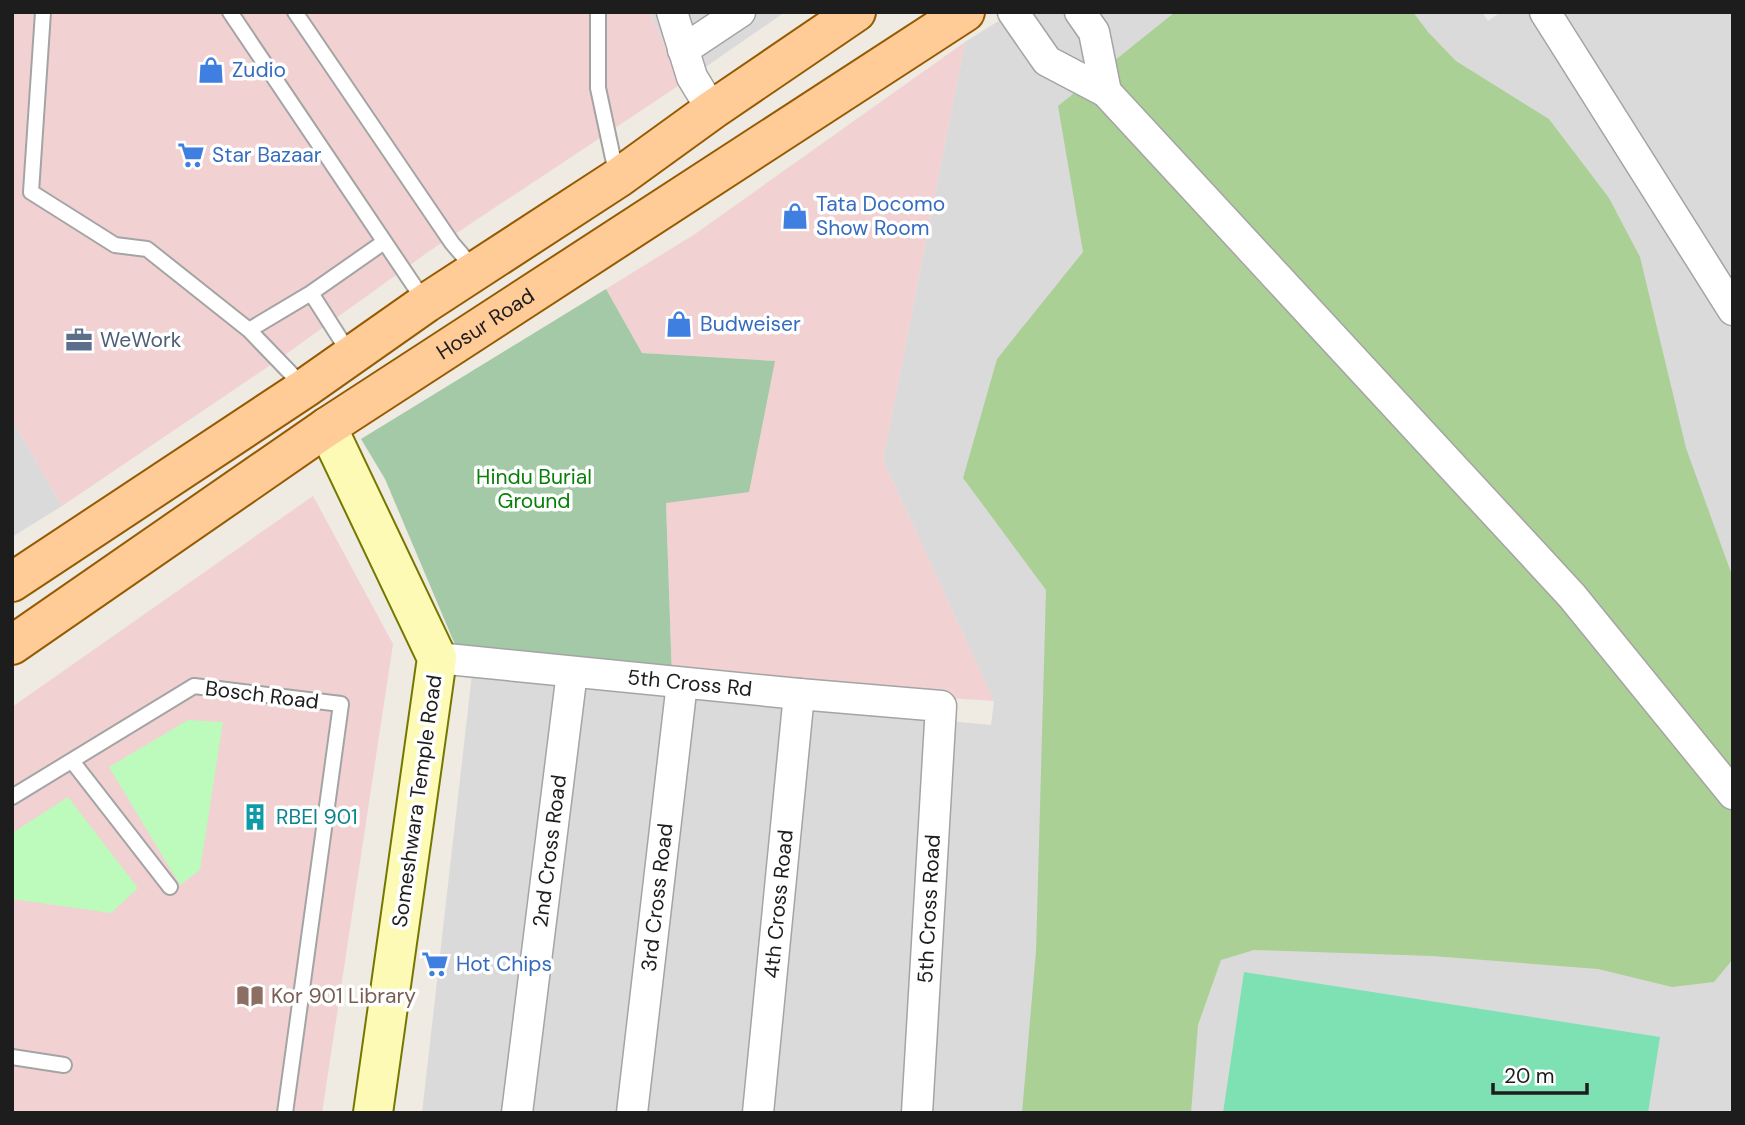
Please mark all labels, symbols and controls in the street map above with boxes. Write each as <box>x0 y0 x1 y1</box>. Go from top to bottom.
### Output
shop icon: Zudio <box>196 55 226 85</box>
place label: Zudio <box>232 56 286 84</box>
supermarket icon: Star Bazaar <box>176 140 206 170</box>
place label: Star Bazaar <box>212 141 322 169</box>
place label: Tata Docomo Show Room <box>816 190 945 242</box>
shop icon: Tata Docomo Show Room <box>780 201 810 231</box>
street label: Hosur Road <box>431 282 540 366</box>
shop icon: Budweiser <box>664 309 694 339</box>
place label: Budweiser <box>700 310 801 338</box>
office icon: WeWork <box>64 325 94 355</box>
place label: WeWork <box>100 326 182 354</box>
park label: Hindu Burial Ground <box>476 463 592 515</box>
street label: 5th Cross Rd <box>626 663 753 703</box>
street label: Someshwara Temple Road <box>385 673 449 929</box>
street label: Bosch Road <box>204 674 320 716</box>
street label: 2nd Cross Road <box>526 773 573 929</box>
building icon: RBEI 901 <box>240 802 270 832</box>
place label: RBEI 901 <box>276 803 358 831</box>
street label: 3rd Cross Road <box>635 822 680 973</box>
street label: 4th Cross Road <box>757 828 800 980</box>
street label: 5th Cross Road <box>911 834 947 984</box>
supermarket icon: Hot Chips <box>420 949 450 979</box>
place label: Hot Chips <box>456 950 552 978</box>
library icon: Kor 901 Library <box>235 981 265 1011</box>
place label: Kor 901 Library <box>271 982 416 1010</box>
scale bar <box>1493 1052 1588 1096</box>
text: 20 m <box>1504 1062 1555 1090</box>

